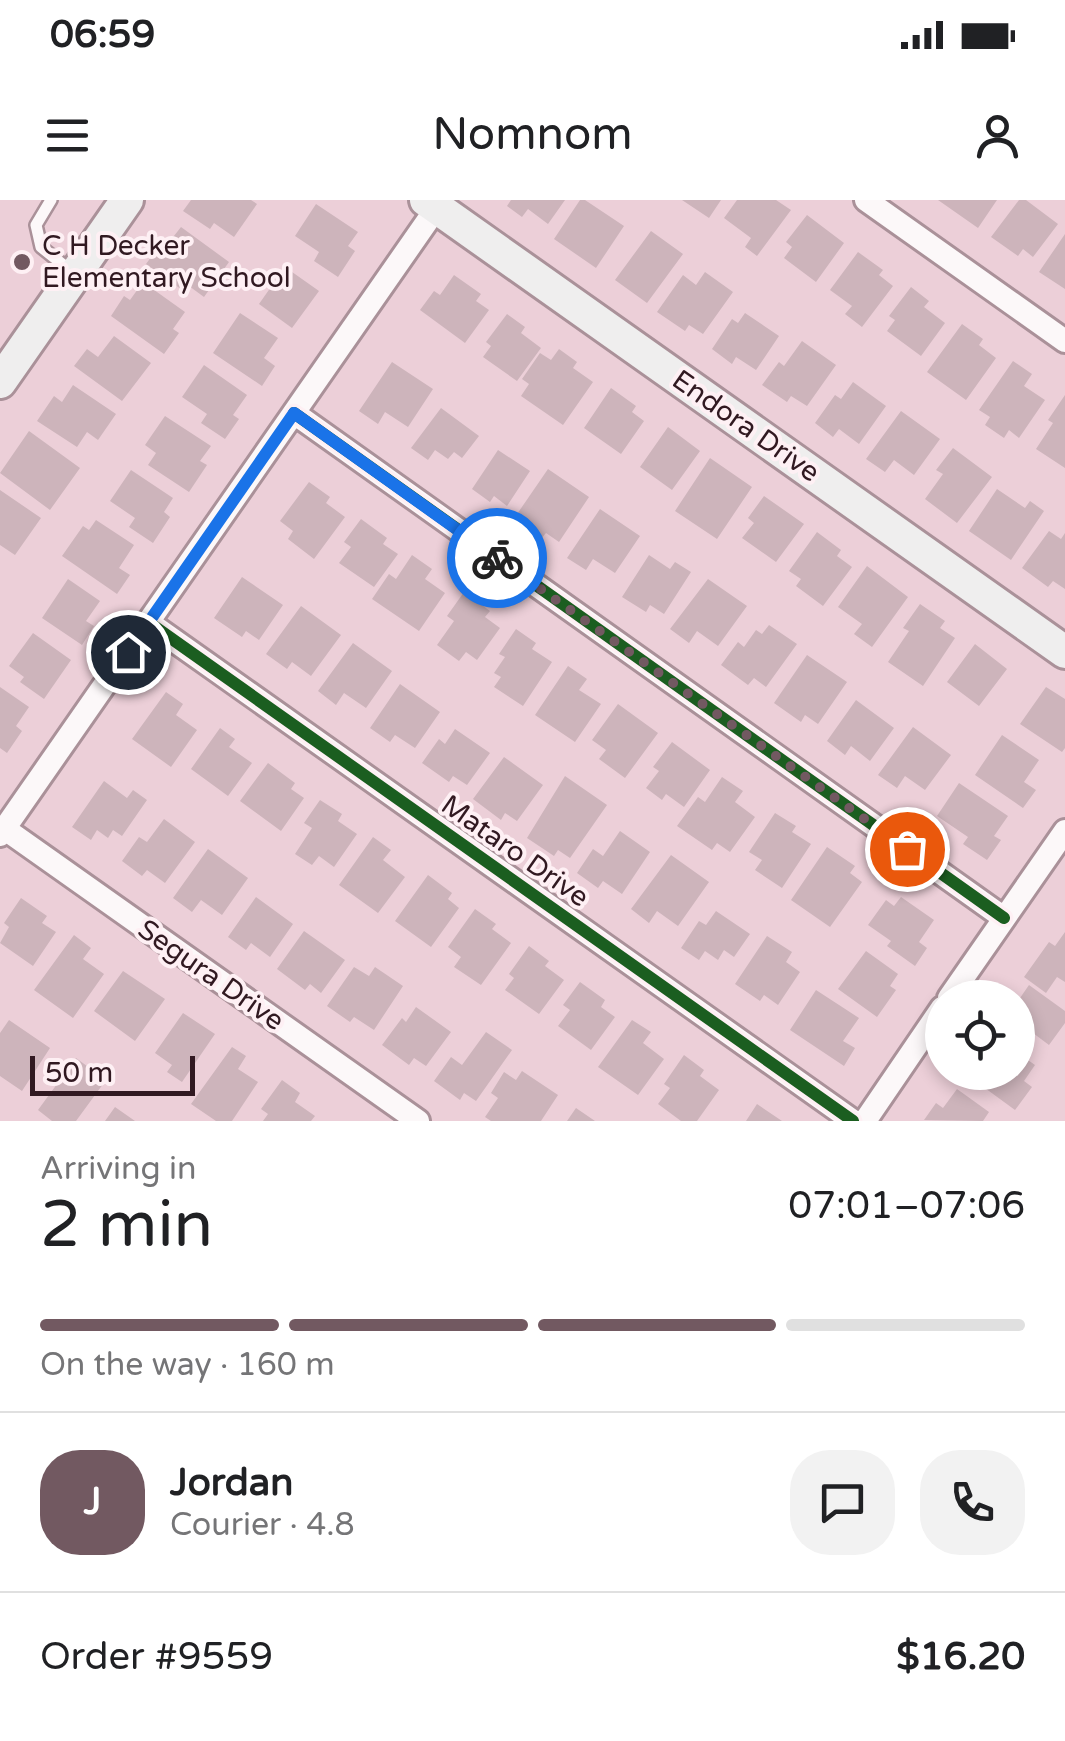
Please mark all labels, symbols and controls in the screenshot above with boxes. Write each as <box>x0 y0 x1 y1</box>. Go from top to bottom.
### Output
text: 06:59 <box>50 12 155 58</box>
icon: menu <box>40 108 95 163</box>
text: Nomnom <box>432 108 633 162</box>
icon: person <box>970 108 1025 163</box>
place label: C H Decker Elementary School <box>42 229 291 295</box>
marker: C H Decker Elementary School <box>11 251 33 273</box>
street label: Endora Drive <box>666 363 826 489</box>
courier <box>447 508 547 608</box>
icon: bike <box>470 531 525 586</box>
pin <box>86 610 171 695</box>
icon: home <box>101 625 156 680</box>
street label: Mataro Drive <box>435 788 595 914</box>
pin <box>865 807 950 892</box>
icon: bag <box>880 822 935 877</box>
street label: Segura Drive <box>131 912 291 1038</box>
map controls <box>925 980 1035 1090</box>
button: locate <box>925 980 1035 1090</box>
scale bar <box>30 1051 195 1096</box>
text: 50 m <box>45 1056 113 1090</box>
text: Arriving in <box>40 1150 197 1188</box>
text: 07:01–07:06 <box>788 1183 1025 1229</box>
text: 2 min <box>40 1186 213 1265</box>
text: On the way · 160 m <box>40 1346 335 1384</box>
button: chat <box>790 1450 895 1555</box>
button: phone <box>920 1450 1025 1555</box>
text: Jordan <box>170 1460 293 1506</box>
text: J <box>84 1479 101 1525</box>
text: Courier · 4.8 <box>170 1506 355 1544</box>
text: Order #9559 <box>40 1634 273 1680</box>
text: $16.20 <box>896 1634 1025 1680</box>

